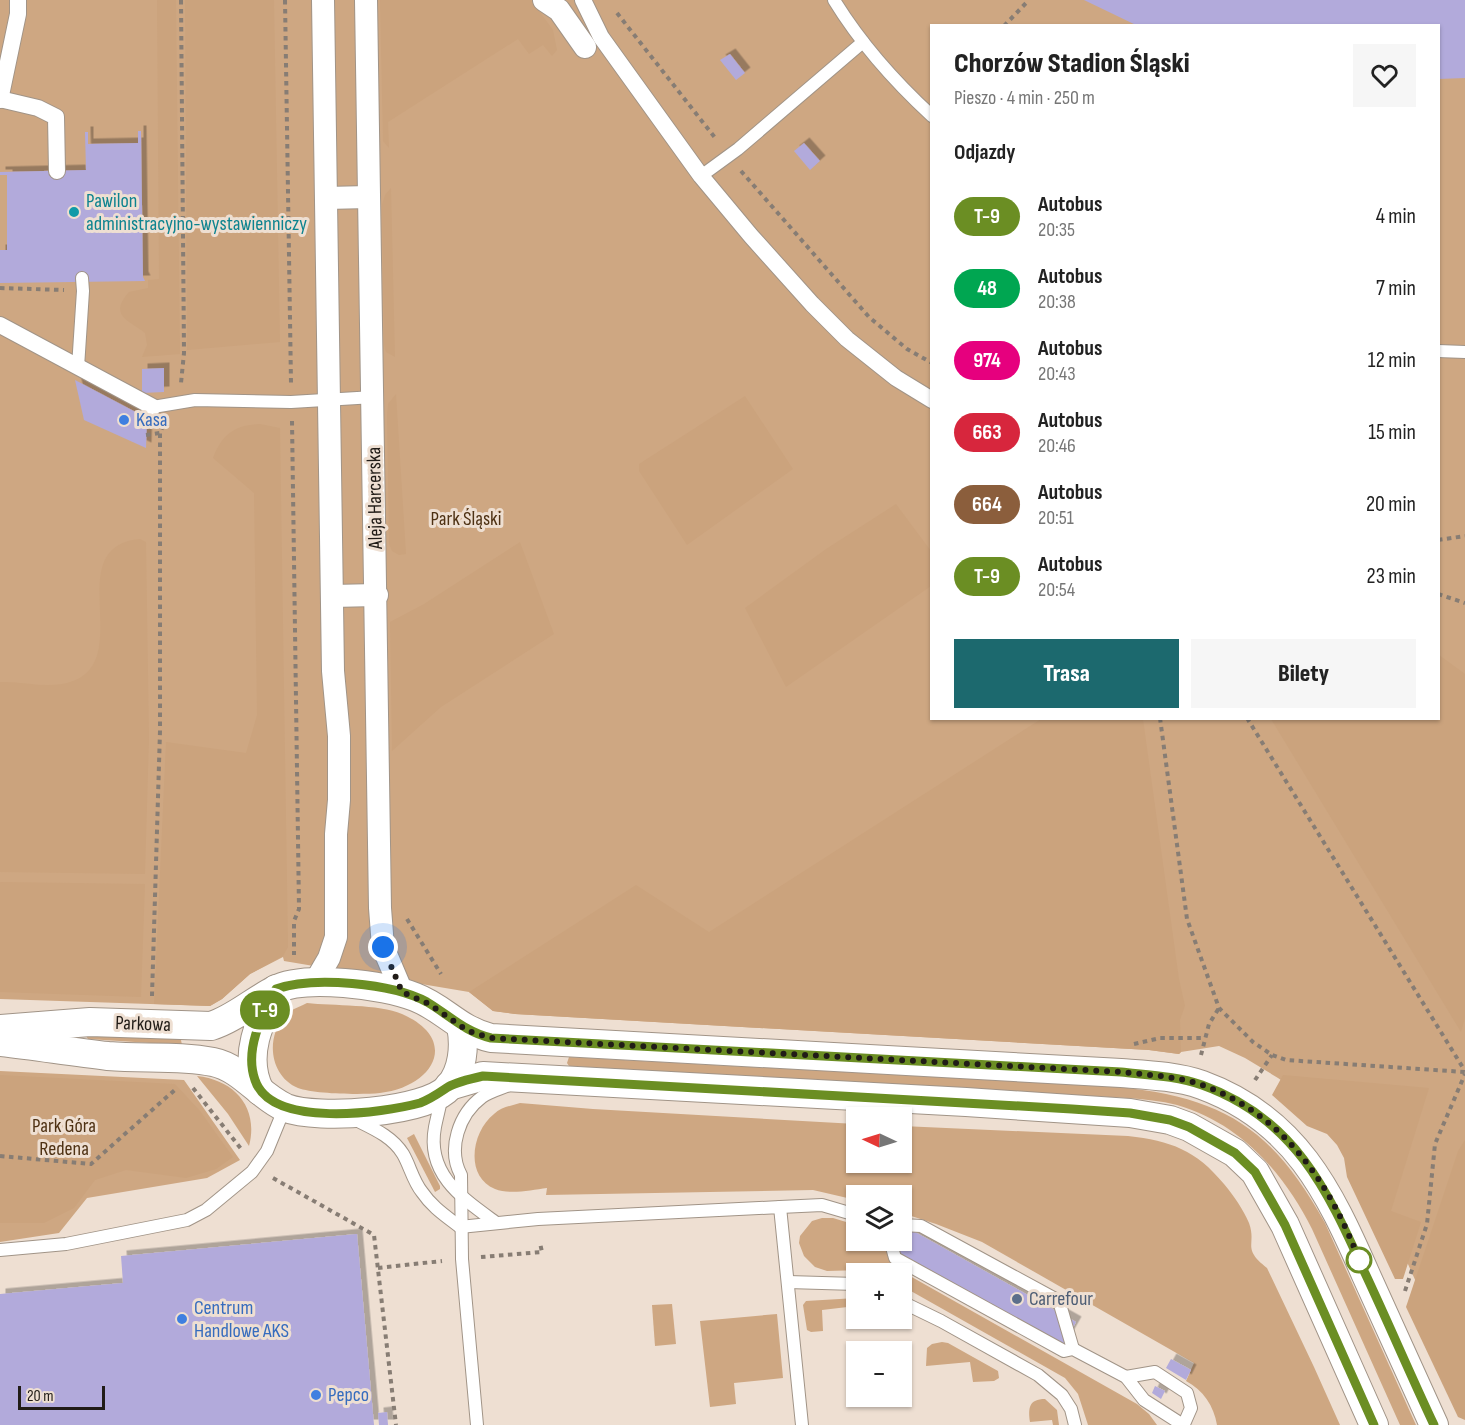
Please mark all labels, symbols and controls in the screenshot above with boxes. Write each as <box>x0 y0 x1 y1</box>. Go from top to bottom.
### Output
button: heart <box>1353 44 1416 107</box>
text: Chorzów Stadion Śląski <box>954 47 1190 80</box>
text: Pieszo · 4 min · 250 m <box>954 86 1095 110</box>
text: Odjazdy <box>954 139 1015 166</box>
place label: Pawilon administracyjno-wystawienniczy <box>86 189 307 236</box>
text: Autobus <box>1038 191 1102 218</box>
text: 4 min <box>1376 203 1416 230</box>
text: T-9 <box>974 204 1000 229</box>
marker: Pawilon administracyjno-wystawienniczy <box>67 205 81 219</box>
text: 20:35 <box>1038 218 1075 242</box>
text: Autobus <box>1038 263 1102 290</box>
text: 7 min <box>1376 275 1416 302</box>
text: 48 <box>977 276 997 301</box>
text: 20:38 <box>1038 290 1076 314</box>
text: Autobus <box>1038 335 1102 362</box>
text: 12 min <box>1368 347 1416 374</box>
text: 974 <box>973 348 1001 373</box>
text: 20:43 <box>1038 362 1076 386</box>
text: Autobus <box>1038 407 1102 434</box>
place label: Kasa <box>136 408 167 432</box>
marker: Kasa <box>117 413 131 427</box>
text: 15 min <box>1368 419 1416 446</box>
text: 663 <box>972 420 1002 445</box>
text: 20:46 <box>1038 434 1076 458</box>
street label: Aleja Harcerska <box>362 447 388 550</box>
text: Autobus <box>1038 479 1102 506</box>
text: 20 min <box>1366 491 1416 518</box>
text: 664 <box>972 492 1002 517</box>
text: 20:51 <box>1038 506 1074 530</box>
park label: Park Śląski <box>431 507 501 531</box>
text: Autobus <box>1038 551 1102 578</box>
text: 23 min <box>1367 563 1416 590</box>
text: T-9 <box>974 564 1000 589</box>
text: 20:54 <box>1038 578 1075 602</box>
button: Trasa <box>954 639 1179 708</box>
button: Bilety <box>1191 639 1416 708</box>
your location <box>368 932 398 962</box>
line badge: T-9 <box>230 990 300 1030</box>
text: T-9 <box>252 998 278 1023</box>
street label: Parkowa <box>115 1011 171 1037</box>
north arrow <box>846 1107 912 1173</box>
map controls <box>846 1107 912 1407</box>
park label: Park Góra Redena <box>32 1114 96 1161</box>
button: layers <box>846 1185 912 1251</box>
unlabelled marker <box>1346 1247 1372 1273</box>
button: + <box>846 1263 912 1329</box>
place label: Carrefour <box>1029 1287 1093 1311</box>
marker: Carrefour <box>1010 1292 1024 1306</box>
place label: Centrum Handlowe AKS <box>194 1296 289 1343</box>
marker: Centrum Handlowe AKS <box>175 1312 189 1326</box>
button: − <box>846 1341 912 1407</box>
scale bar <box>18 1383 105 1410</box>
place label: Pepco <box>328 1383 369 1407</box>
text: 20 m <box>27 1387 54 1406</box>
marker: Pepco <box>309 1388 323 1402</box>

